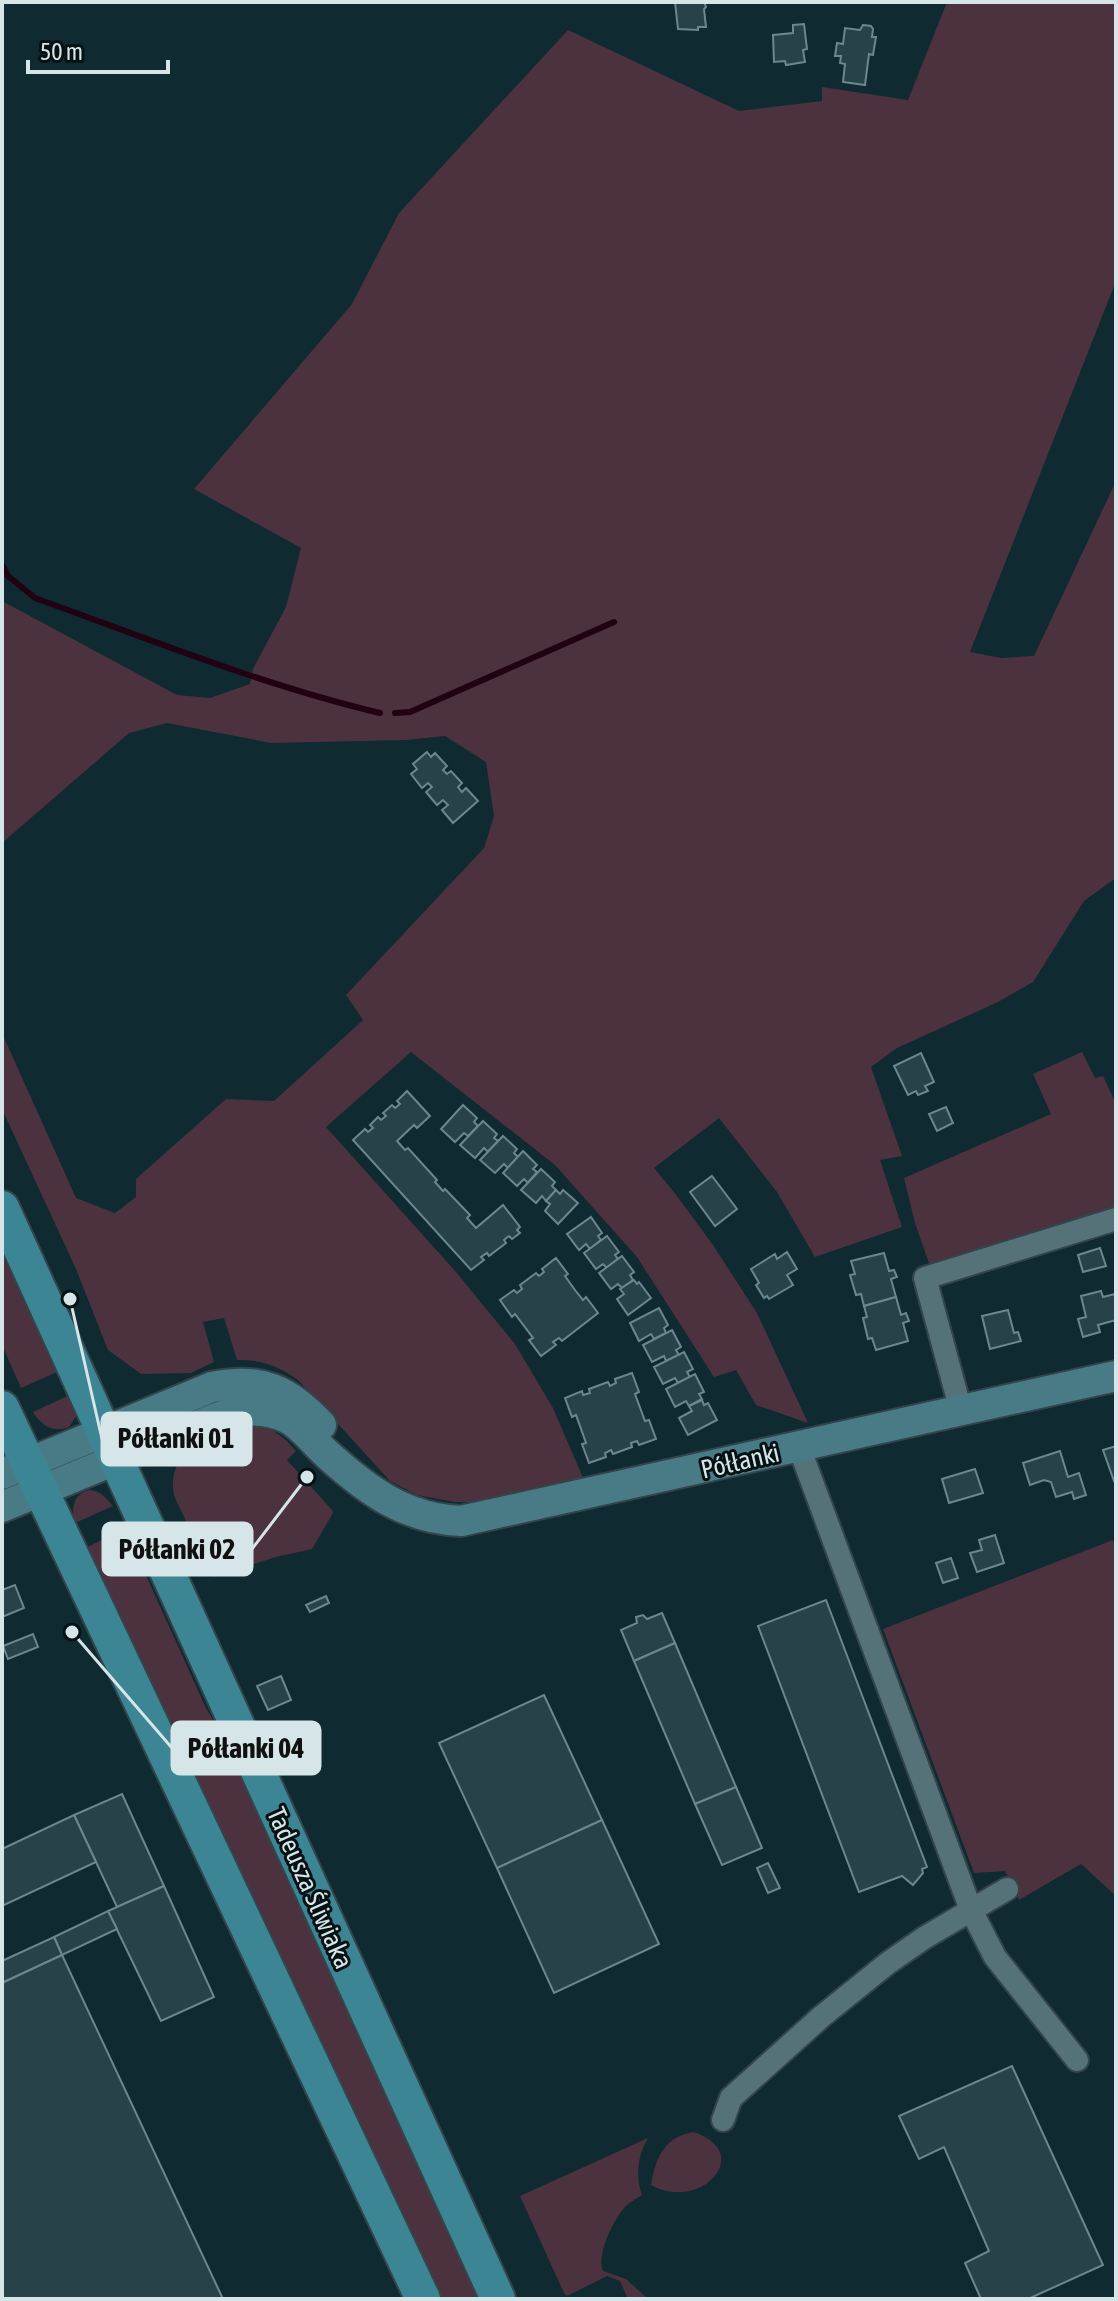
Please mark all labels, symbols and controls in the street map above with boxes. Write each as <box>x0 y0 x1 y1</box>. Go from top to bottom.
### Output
scale bar <box>28 24 168 74</box>
text: 50 m <box>40 38 83 65</box>
callout: Półłanki 01 <box>102 1413 251 1465</box>
text: Półłanki 01 <box>118 1422 234 1454</box>
street label: Półłanki <box>698 1437 782 1485</box>
callout: Półłanki 02 <box>103 1523 252 1575</box>
text: Półłanki 02 <box>119 1533 235 1565</box>
callout: Półłanki 04 <box>172 1722 320 1774</box>
text: Półłanki 04 <box>188 1732 304 1764</box>
street label: Tadeusza Śliwiaka <box>261 1803 359 1973</box>

